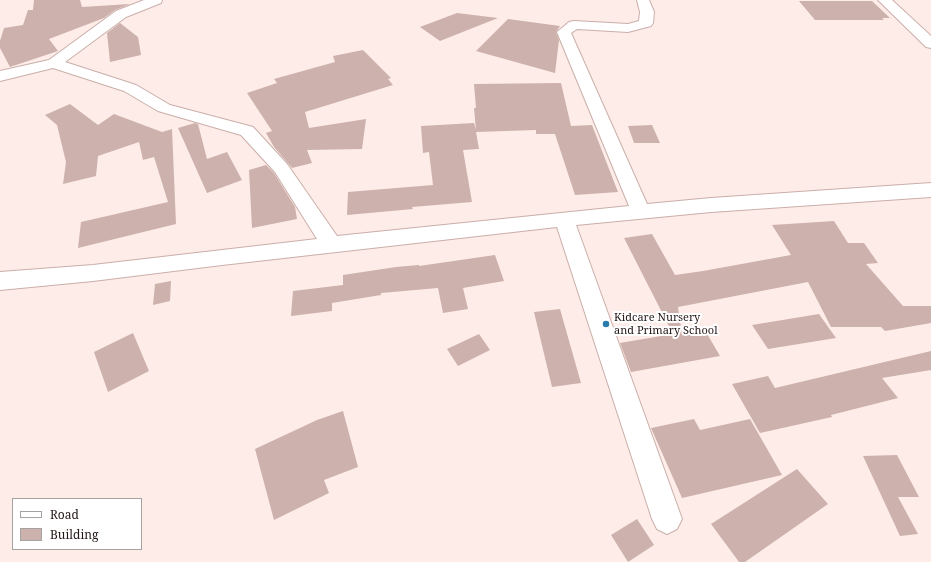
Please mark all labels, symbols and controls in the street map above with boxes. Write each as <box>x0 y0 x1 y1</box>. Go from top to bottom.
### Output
place label: Kidcare Nursery and Primary School <box>614 311 718 337</box>
marker: Kidcare Nursery and Primary School <box>601 319 611 329</box>
legend <box>12 498 142 550</box>
text: Road <box>50 506 79 523</box>
text: Building <box>50 526 98 543</box>

